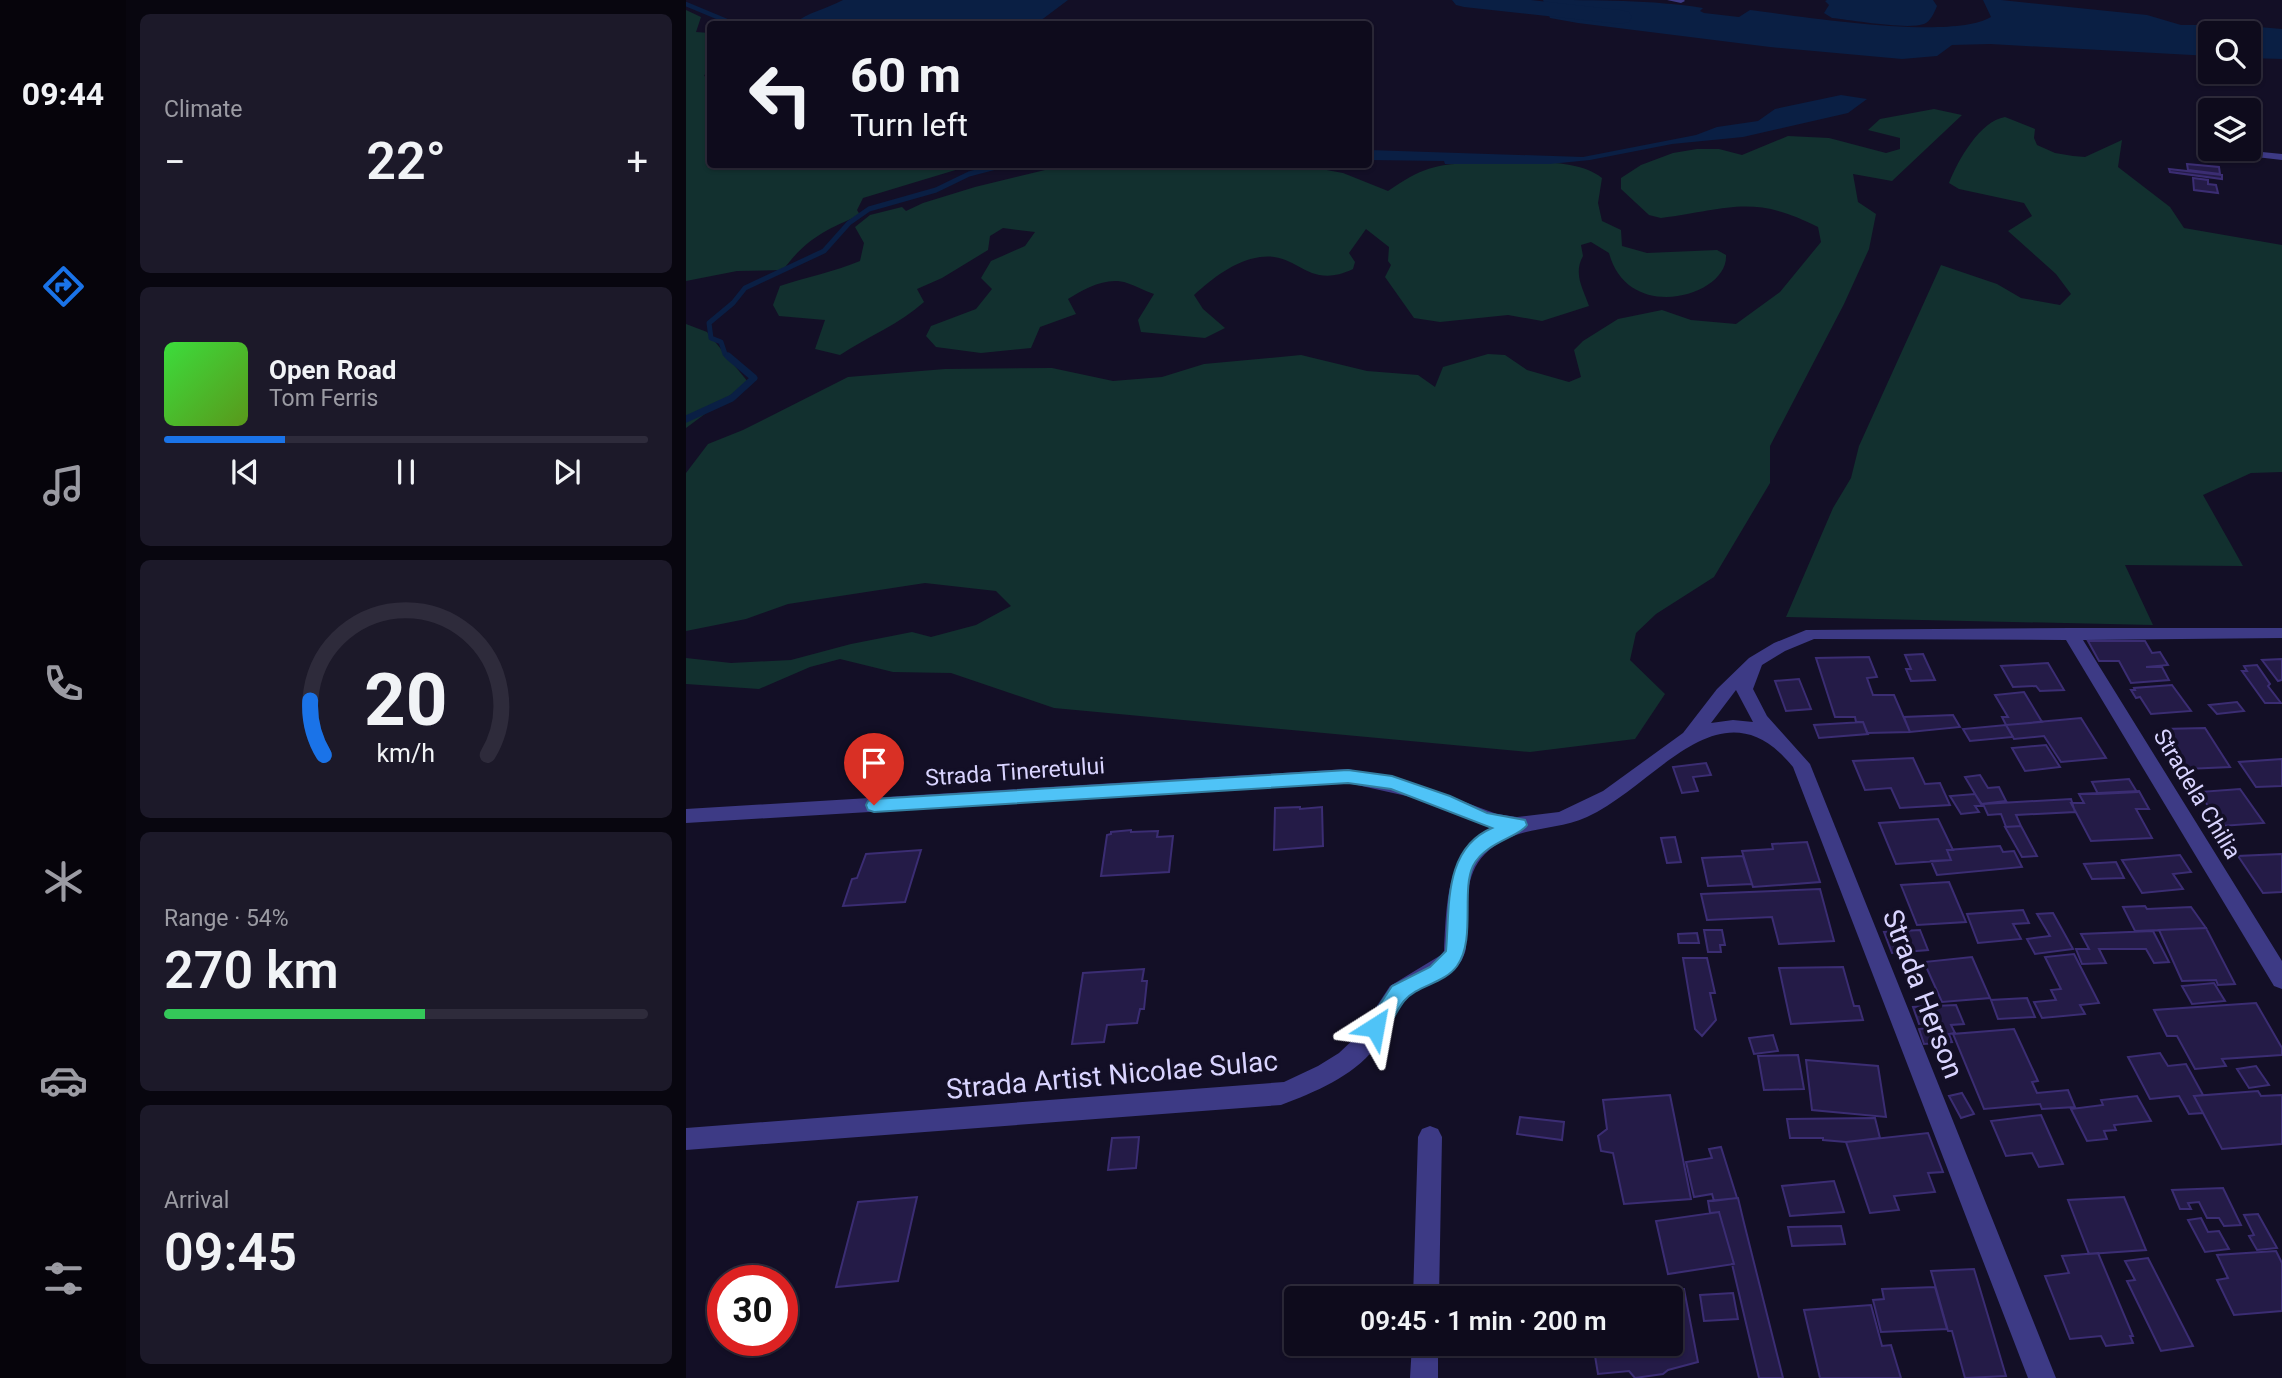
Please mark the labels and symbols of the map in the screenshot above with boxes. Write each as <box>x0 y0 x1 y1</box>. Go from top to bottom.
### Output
street label: Stradela Chilia <box>2148 724 2246 864</box>
pin <box>844 733 904 805</box>
street label: Strada Tineretului <box>924 752 1106 792</box>
street label: Strada Herson <box>1876 905 1970 1083</box>
position arrow <box>1338 990 1412 1064</box>
street label: Strada Artist Nicolae Sulac <box>945 1044 1279 1106</box>
speed limit sign: 30 <box>707 1265 798 1356</box>

